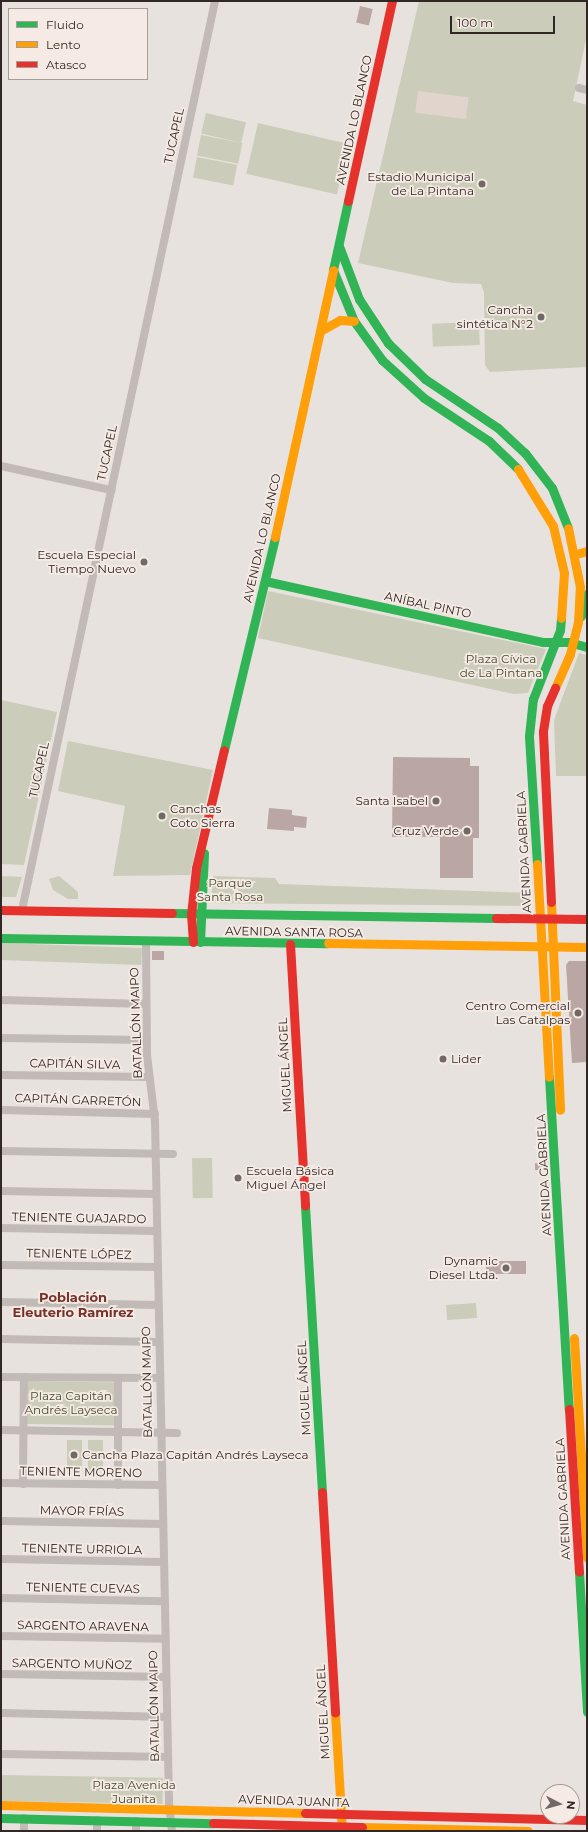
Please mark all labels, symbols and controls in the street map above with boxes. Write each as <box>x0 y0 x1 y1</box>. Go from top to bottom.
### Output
legend <box>8 8 148 80</box>
scale bar <box>452 8 557 34</box>
text: 100 m <box>457 15 493 30</box>
text: Fluido <box>46 17 84 32</box>
text: Lento <box>46 37 81 52</box>
street label: AVENIDA LO BLANCO <box>333 54 375 186</box>
text: Atasco <box>46 57 86 72</box>
street label: TUCAPEL <box>161 107 187 165</box>
place label: Estadio Municipal de La Pintana <box>367 170 474 198</box>
marker: Estadio Municipal de La Pintana <box>477 179 487 189</box>
place label: Cancha sintética N°2 <box>457 303 533 331</box>
marker: Cancha sintética N°2 <box>536 312 546 322</box>
street label: TUCAPEL <box>94 424 120 482</box>
street label: AVENIDA LO BLANCO <box>240 472 284 604</box>
place label: Escuela Especial Tiempo Nuevo <box>37 548 136 576</box>
marker: Escuela Especial Tiempo Nuevo <box>139 557 149 567</box>
street label: ANÍBAL PINTO <box>383 589 473 621</box>
park label: Plaza Cívica de La Pintana <box>460 652 542 680</box>
street label: TUCAPEL <box>26 741 52 799</box>
street label: AVENIDA GABRIELA <box>514 791 534 913</box>
place label: Santa Isabel <box>355 794 428 808</box>
marker: Santa Isabel <box>431 796 441 806</box>
place label: Canchas Coto Sierra <box>170 802 235 830</box>
marker: Canchas Coto Sierra <box>157 811 167 821</box>
place label: Cruz Verde <box>393 824 459 838</box>
marker: Cruz Verde <box>462 826 472 836</box>
park label: Parque Santa Rosa <box>197 876 263 904</box>
street label: AVENIDA SANTA ROSA <box>225 924 363 940</box>
street label: BATALLÓN MAIPO <box>127 967 145 1079</box>
place label: Centro Comercial Las Catalpas <box>466 999 570 1027</box>
marker: Centro Comercial Las Catalpas <box>573 1008 583 1018</box>
street label: MIGUEL ÁNGEL <box>275 1017 295 1113</box>
place label: Lider <box>451 1052 481 1066</box>
marker: Lider <box>438 1054 448 1064</box>
street label: CAPITÁN SILVA <box>29 1056 121 1072</box>
street label: CAPITÁN GARRETÓN <box>14 1091 142 1109</box>
street label: AVENIDA GABRIELA <box>534 1114 554 1236</box>
place label: Escuela Básica Miguel Ángel <box>246 1164 334 1192</box>
marker: Escuela Básica Miguel Ángel <box>233 1173 243 1183</box>
street label: TENIENTE GUAJARDO <box>12 1210 146 1226</box>
street label: TENIENTE LÓPEZ <box>26 1246 132 1262</box>
place label: Dynamic Diesel Ltda. <box>429 1254 498 1282</box>
marker: Dynamic Diesel Ltda. <box>501 1263 511 1273</box>
district label: Población Eleuterio Ramírez <box>13 1290 133 1321</box>
street label: BATALLÓN MAIPO <box>139 1326 155 1438</box>
street label: MIGUEL ÁNGEL <box>294 1340 314 1436</box>
park label: Plaza Capitán Andrés Layseca <box>24 1389 118 1417</box>
street label: AVENIDA GABRIELA <box>553 1438 573 1560</box>
place label: Cancha Plaza Capitán Andrés Layseca <box>82 1448 309 1462</box>
marker: Cancha Plaza Capitán Andrés Layseca <box>69 1450 79 1460</box>
street label: TENIENTE MORENO <box>20 1464 142 1480</box>
street label: MAYOR FRÍAS <box>40 1503 124 1519</box>
street label: TENIENTE URRIOLA <box>22 1541 142 1557</box>
street label: TENIENTE CUEVAS <box>26 1580 140 1596</box>
street label: SARGENTO ARAVENA <box>17 1618 149 1634</box>
street label: BATALLÓN MAIPO <box>146 1650 162 1762</box>
street label: SARGENTO MUÑOZ <box>12 1656 132 1672</box>
street label: MIGUEL ÁNGEL <box>313 1664 333 1760</box>
park label: Plaza Avenida Juanita <box>92 1778 176 1806</box>
north arrow <box>540 1784 580 1824</box>
street label: AVENIDA JUANITA <box>238 1792 350 1810</box>
text: N <box>564 1800 578 1810</box>

